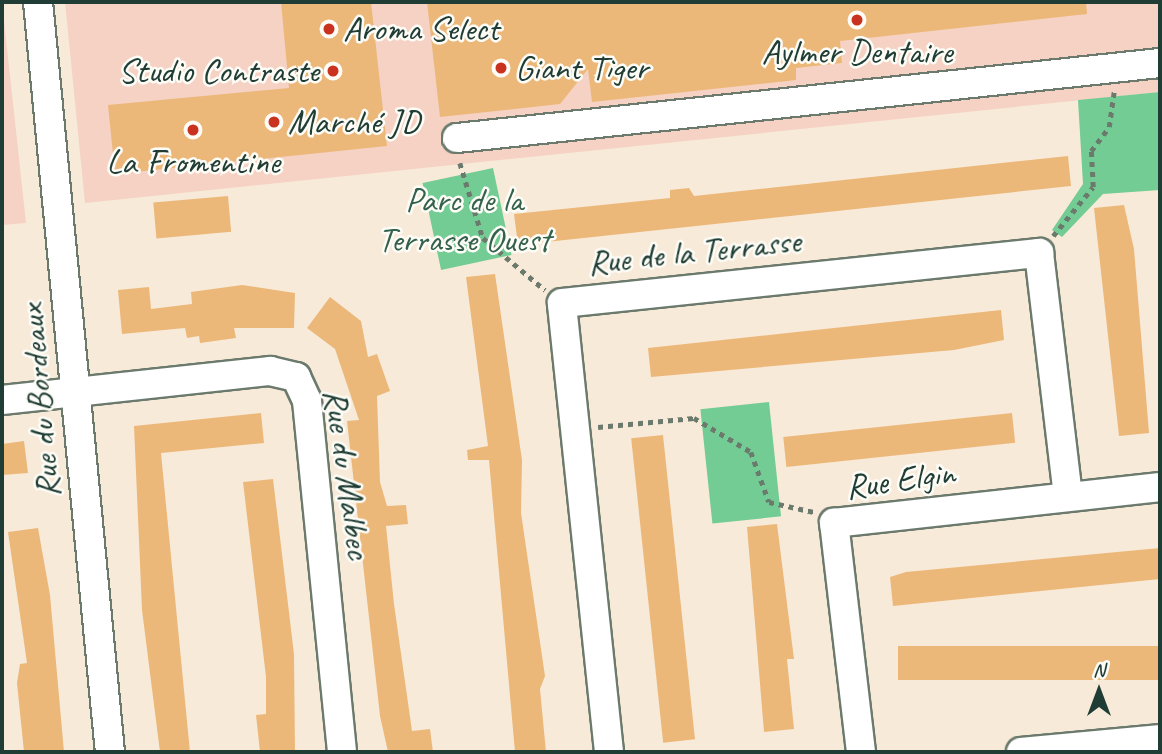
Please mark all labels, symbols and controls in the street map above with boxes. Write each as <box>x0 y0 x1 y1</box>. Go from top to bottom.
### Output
place label: Aroma Select <box>343 8 498 50</box>
marker: Aylmer Dentaire <box>849 12 865 28</box>
marker: Aroma Select <box>321 21 337 37</box>
place label: Aylmer Dentaire <box>762 31 952 73</box>
place label: Giant Tiger <box>515 47 648 89</box>
place label: Studio Contraste <box>118 50 319 92</box>
marker: Giant Tiger <box>493 60 509 76</box>
marker: Studio Contraste <box>325 63 341 79</box>
place label: Marché JD <box>288 101 420 143</box>
marker: Marché JD <box>266 114 282 130</box>
marker: La Fromentine <box>185 122 201 138</box>
place label: La Fromentine <box>107 141 279 183</box>
park label: Parc de la Terrasse Ouest <box>378 179 550 261</box>
street label: Rue de la Terrasse <box>586 220 802 284</box>
street label: Rue du Bordeaux <box>11 303 69 499</box>
street label: Rue du Malbec <box>314 386 380 562</box>
street label: Rue Elgin <box>843 452 957 508</box>
north arrow <box>1064 656 1134 726</box>
text: N <box>1093 658 1105 682</box>

